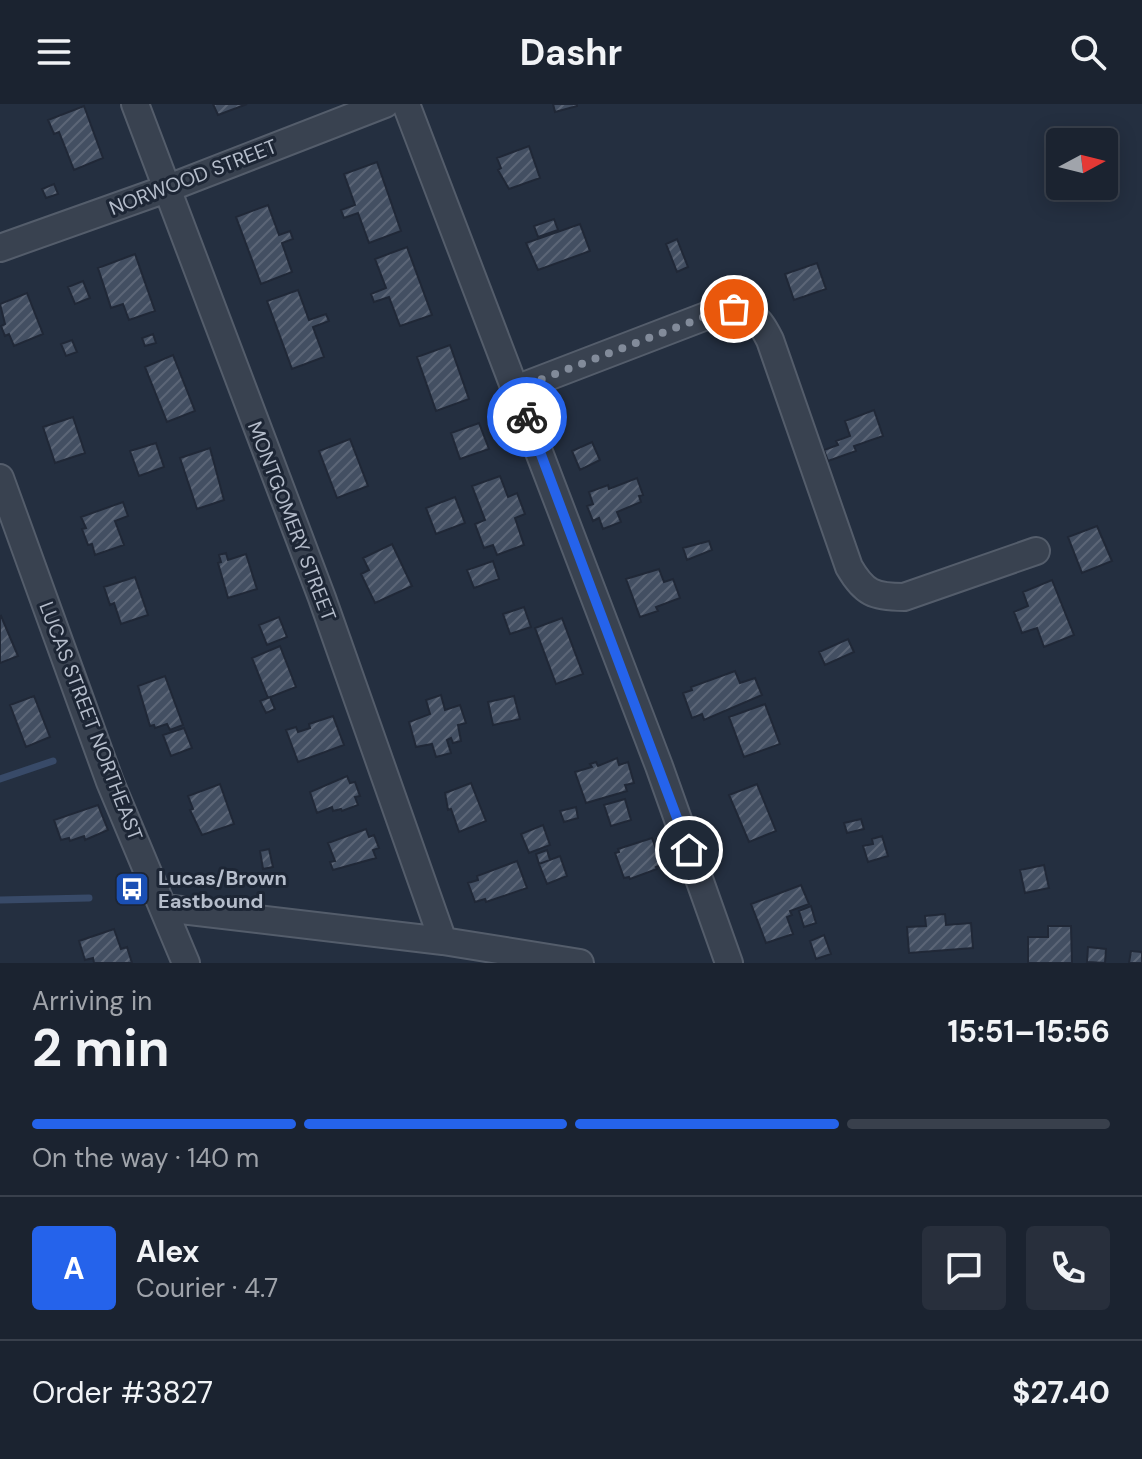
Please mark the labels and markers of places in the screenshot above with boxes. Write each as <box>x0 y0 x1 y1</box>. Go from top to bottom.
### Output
pin <box>700 275 768 343</box>
pin <box>655 816 723 884</box>
place label: Lucas/Brown Eastbound <box>158 865 287 914</box>
bus stop icon: Lucas/Brown Eastbound <box>113 870 151 908</box>

